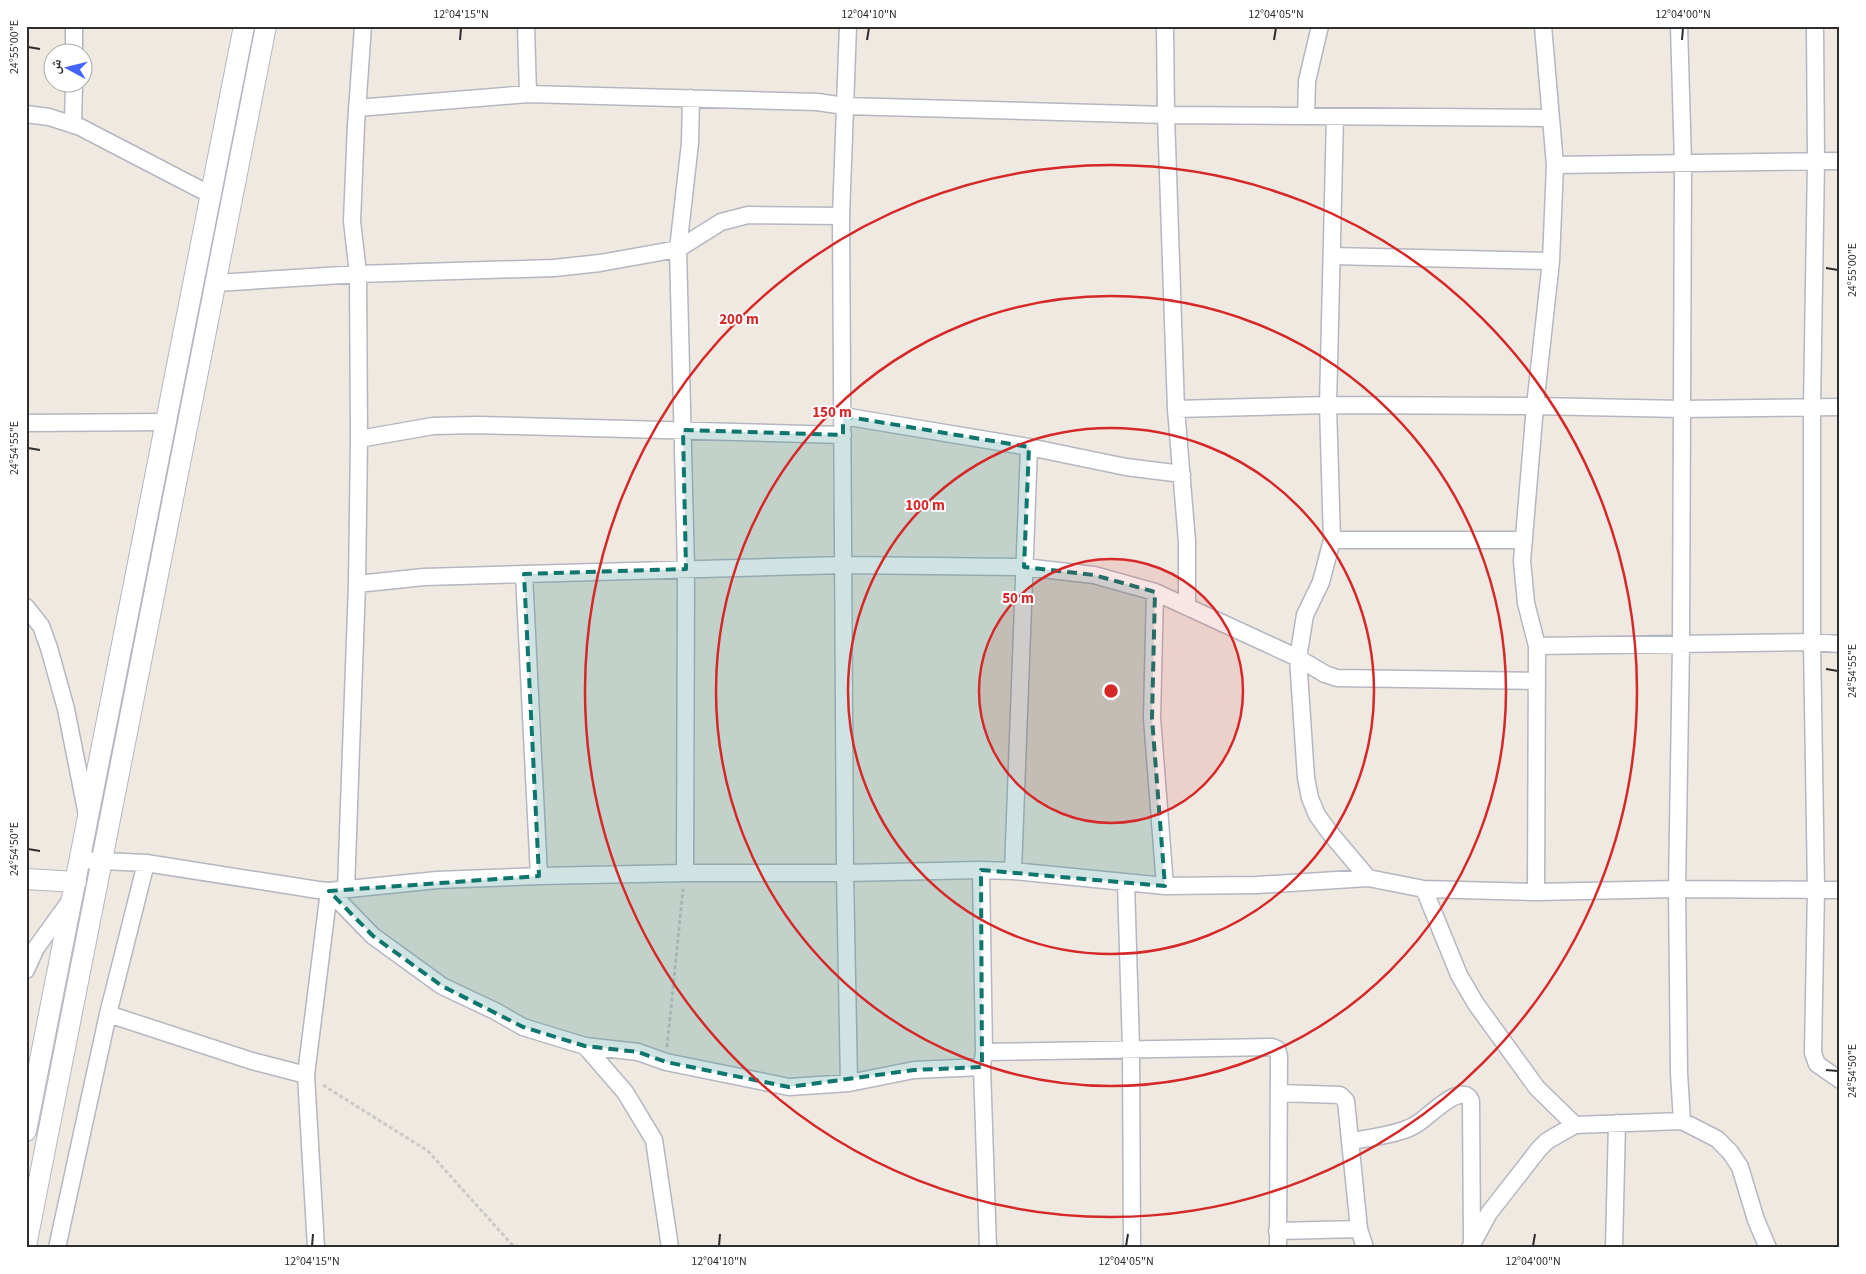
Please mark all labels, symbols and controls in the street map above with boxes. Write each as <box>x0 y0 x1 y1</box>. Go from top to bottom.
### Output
text: 12°04'15"N <box>433 6 489 23</box>
text: 12°04'10"N <box>841 6 897 23</box>
text: 12°04'05"N <box>1248 6 1304 23</box>
text: 12°04'00"N <box>1655 6 1711 23</box>
text: 24°55'00"E <box>6 20 23 74</box>
north arrow <box>42 42 92 92</box>
text: ش <box>45 58 67 75</box>
text: 24°55'00"E <box>1844 243 1861 297</box>
text: 200 m <box>719 309 759 330</box>
text: 150 m <box>812 402 852 423</box>
text: 24°54'55"E <box>6 421 23 475</box>
text: 100 m <box>905 495 945 516</box>
text: 50 m <box>1002 588 1034 609</box>
text: 24°54'55"E <box>1844 644 1861 698</box>
centre of rings <box>1102 682 1120 700</box>
text: 24°54'50"E <box>6 822 23 876</box>
text: 24°54'50"E <box>1844 1044 1861 1098</box>
text: 12°04'15"N <box>284 1253 340 1270</box>
text: 12°04'10"N <box>691 1253 747 1270</box>
text: 12°04'05"N <box>1098 1253 1154 1270</box>
text: 12°04'00"N <box>1505 1253 1561 1270</box>

